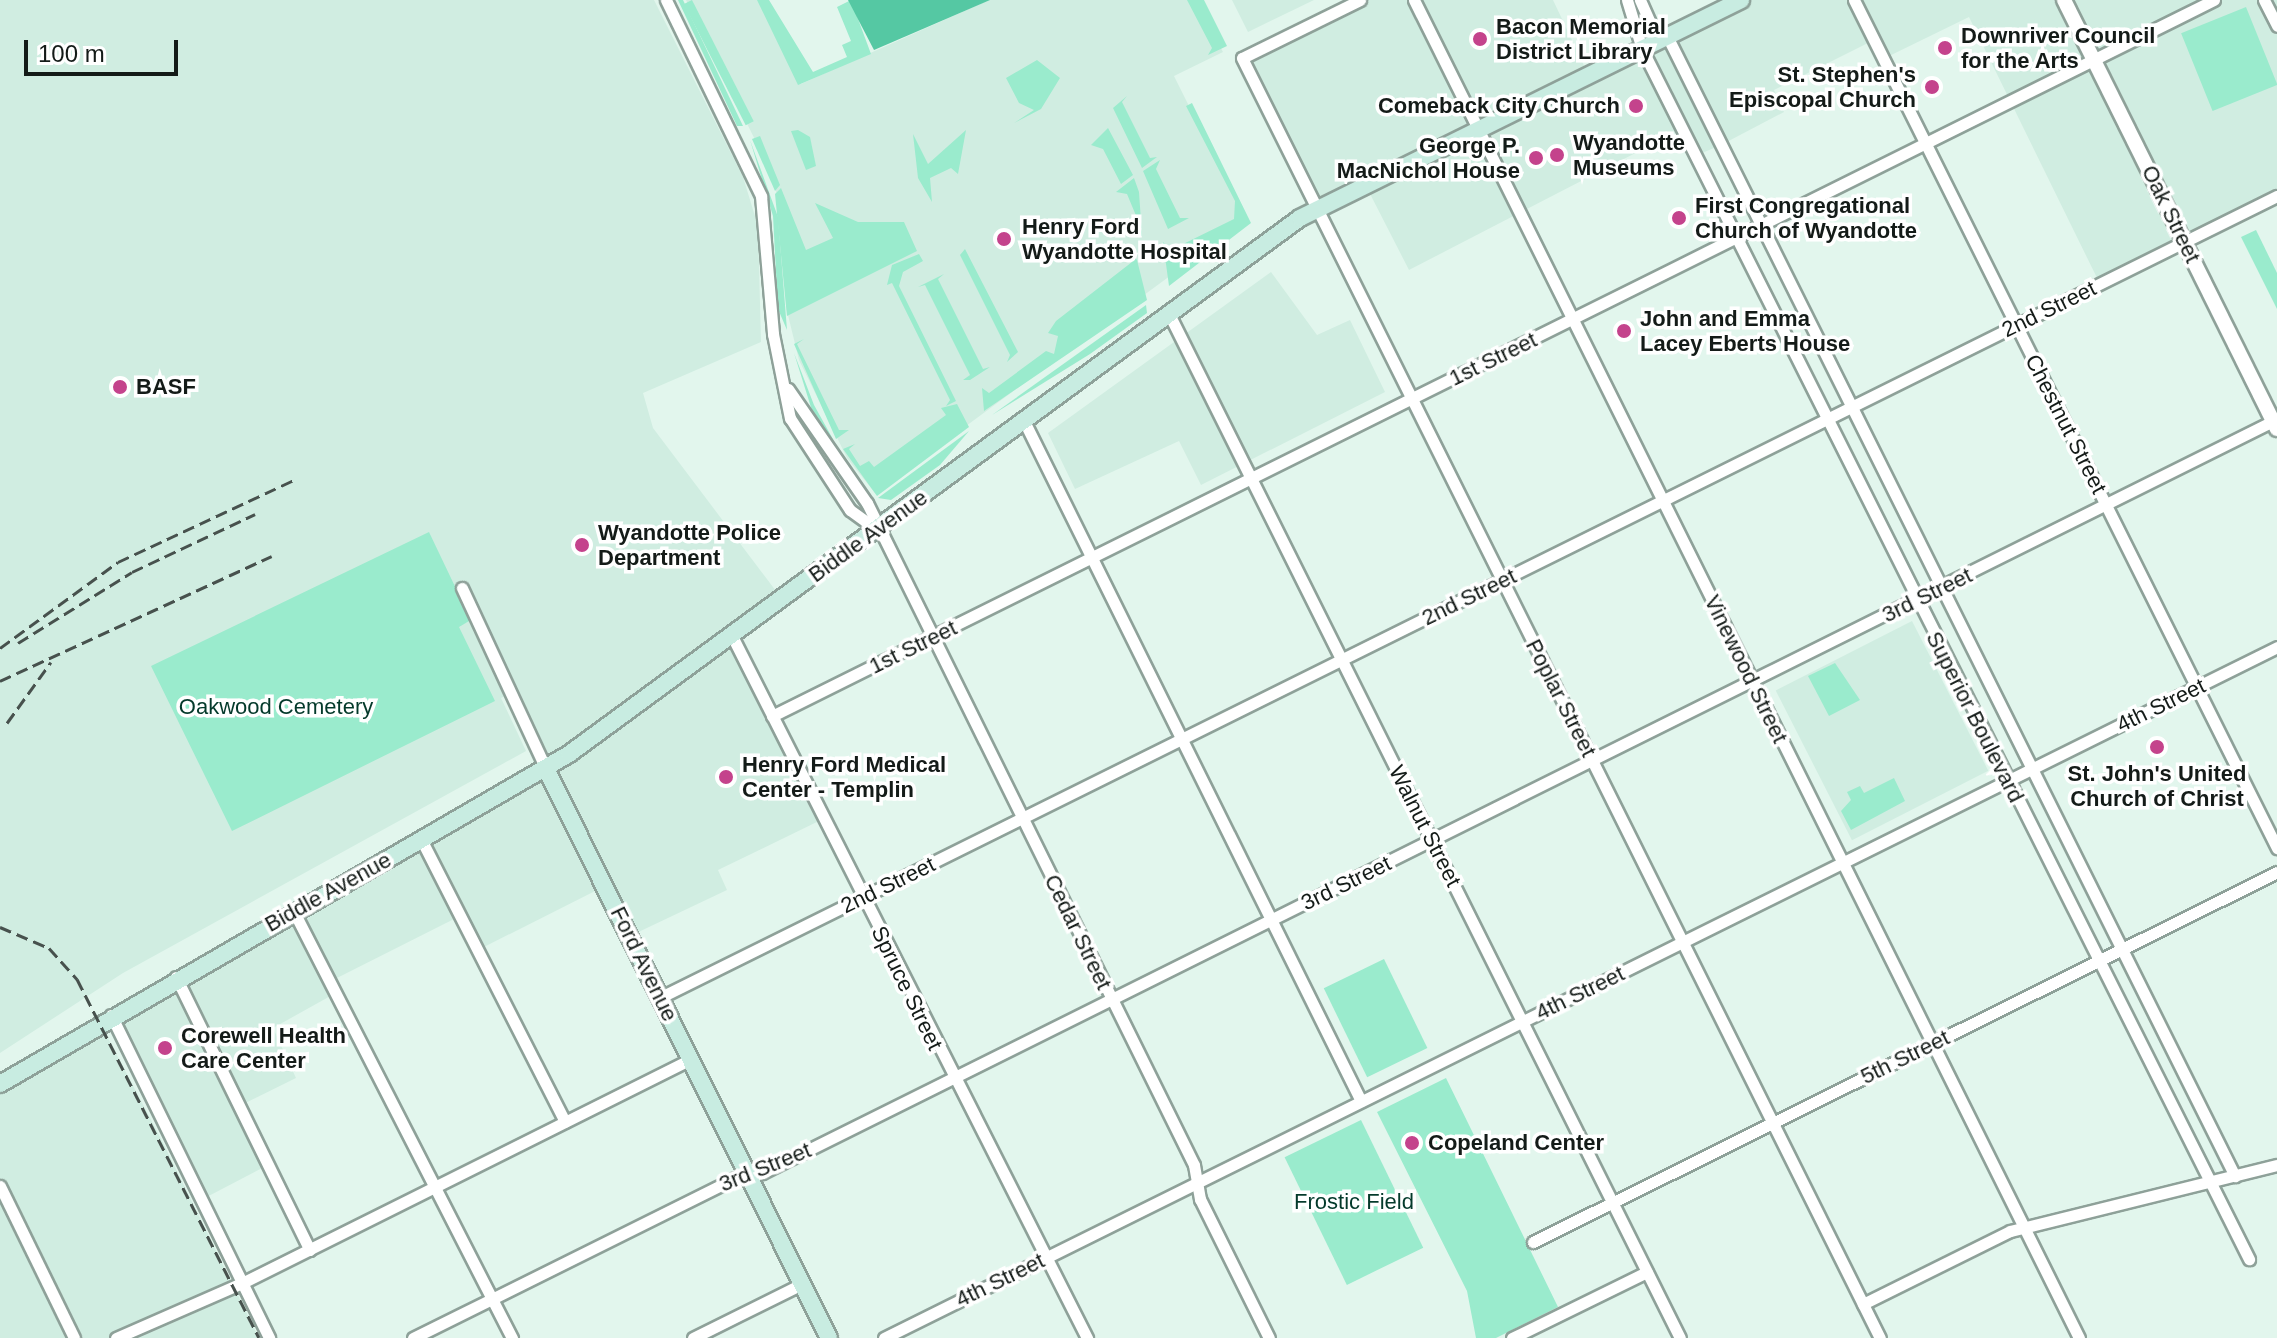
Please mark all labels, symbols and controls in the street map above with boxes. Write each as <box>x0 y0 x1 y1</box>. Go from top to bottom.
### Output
place label: Bacon Memorial District Library <box>1496 13 1666 64</box>
place label: Downriver Council for the Arts <box>1961 22 2155 74</box>
scale bar <box>28 24 182 74</box>
marker: Bacon Memorial District Library <box>1471 30 1489 48</box>
marker: Downriver Council for the Arts <box>1936 39 1954 57</box>
text: 100 m <box>38 40 105 67</box>
place label: St. Stephen's Episcopal Church <box>1729 61 1916 112</box>
marker: St. Stephen's Episcopal Church <box>1923 78 1941 96</box>
place label: Comeback City Church <box>1378 93 1620 119</box>
marker: Comeback City Church <box>1627 97 1645 115</box>
place label: Wyandotte Museums <box>1573 129 1685 180</box>
place label: George P. MacNichol House <box>1337 132 1520 184</box>
marker: Wyandotte Museums <box>1548 146 1566 164</box>
marker: George P. MacNichol House <box>1527 149 1545 167</box>
street label: Oak Street <box>2136 161 2206 267</box>
place label: First Congregational Church of Wyandotte <box>1695 192 1917 244</box>
marker: First Congregational Church of Wyandotte <box>1670 209 1688 227</box>
place label: Henry Ford Wyandotte Hospital <box>1022 213 1227 264</box>
marker: Henry Ford Wyandotte Hospital <box>993 228 1015 250</box>
street label: 2nd Street <box>1998 275 2100 343</box>
place label: John and Emma Lacey Eberts House <box>1640 305 1850 356</box>
marker: John and Emma Lacey Eberts House <box>1615 322 1633 340</box>
street label: 1st Street <box>1445 326 1541 392</box>
street label: Chestnut Street <box>2020 350 2112 498</box>
place label: BASF <box>136 374 196 400</box>
marker: BASF <box>111 378 129 396</box>
street label: Biddle Avenue <box>803 484 933 588</box>
place label: Wyandotte Police Department <box>598 519 781 570</box>
marker: Wyandotte Police Department <box>573 536 591 554</box>
street label: 3rd Street <box>1878 562 1976 628</box>
street label: 2nd Street <box>1418 563 1520 631</box>
street label: Vinewood Street <box>1699 591 1793 747</box>
street label: 1st Street <box>865 614 961 680</box>
street label: Superior Boulevard <box>1920 627 2030 807</box>
street label: Poplar Street <box>1520 635 1602 761</box>
street label: 4th Street <box>2112 672 2210 738</box>
park label: Oakwood Cemetery <box>179 694 373 720</box>
marker: St. John's United Church of Christ <box>2148 738 2166 756</box>
place label: Henry Ford Medical Center - Templin <box>742 751 946 802</box>
place label: St. John's United Church of Christ <box>2068 760 2246 812</box>
street label: Walnut Street <box>1383 761 1467 891</box>
marker: Henry Ford Medical Center - Templin <box>717 768 735 786</box>
street label: Biddle Avenue <box>260 846 396 938</box>
street label: 3rd Street <box>1297 850 1395 916</box>
street label: 2nd Street <box>837 851 939 919</box>
street label: Cedar Street <box>1039 870 1117 994</box>
street label: Ford Avenue <box>605 902 683 1026</box>
street label: Spruce Street <box>866 922 948 1054</box>
street label: 4th Street <box>1531 960 1629 1026</box>
place label: Corewell Health Care Center <box>181 1022 346 1074</box>
street label: 5th Street <box>1856 1024 1954 1090</box>
marker: Corewell Health Care Center <box>156 1039 174 1057</box>
place label: Copeland Center <box>1428 1130 1604 1156</box>
marker: Copeland Center <box>1403 1134 1421 1152</box>
street label: 3rd Street <box>715 1137 815 1197</box>
park label: Frostic Field <box>1294 1189 1414 1215</box>
street label: 4th Street <box>951 1247 1049 1313</box>

